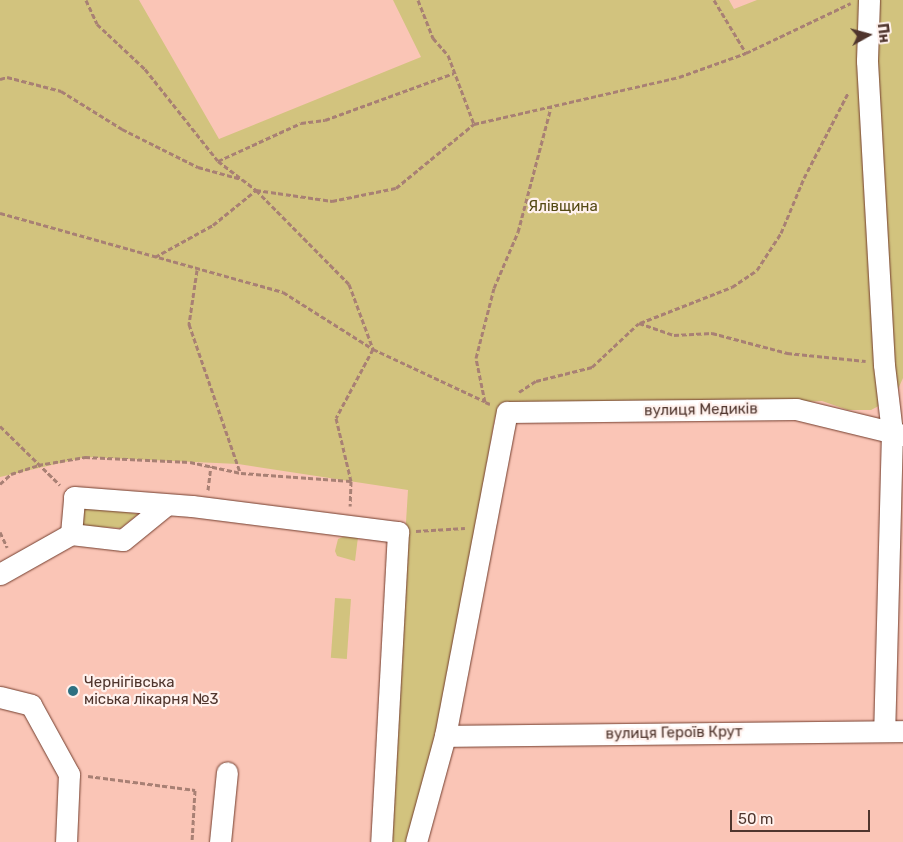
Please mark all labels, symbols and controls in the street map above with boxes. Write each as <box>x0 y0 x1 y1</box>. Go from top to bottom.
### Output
north arrow <box>843 10 893 60</box>
text: Пн <box>874 22 893 44</box>
park label: Ялівщина <box>528 198 598 216</box>
street label: вулиця Медиків <box>644 400 758 420</box>
place label: Чернігівська міська лікарня №3 <box>84 673 219 708</box>
marker: Чернігівська міська лікарня №3 <box>66 684 80 698</box>
street label: вулиця Героїв Крут <box>605 723 743 743</box>
scale bar <box>733 800 873 832</box>
text: 50 m <box>738 810 773 828</box>

